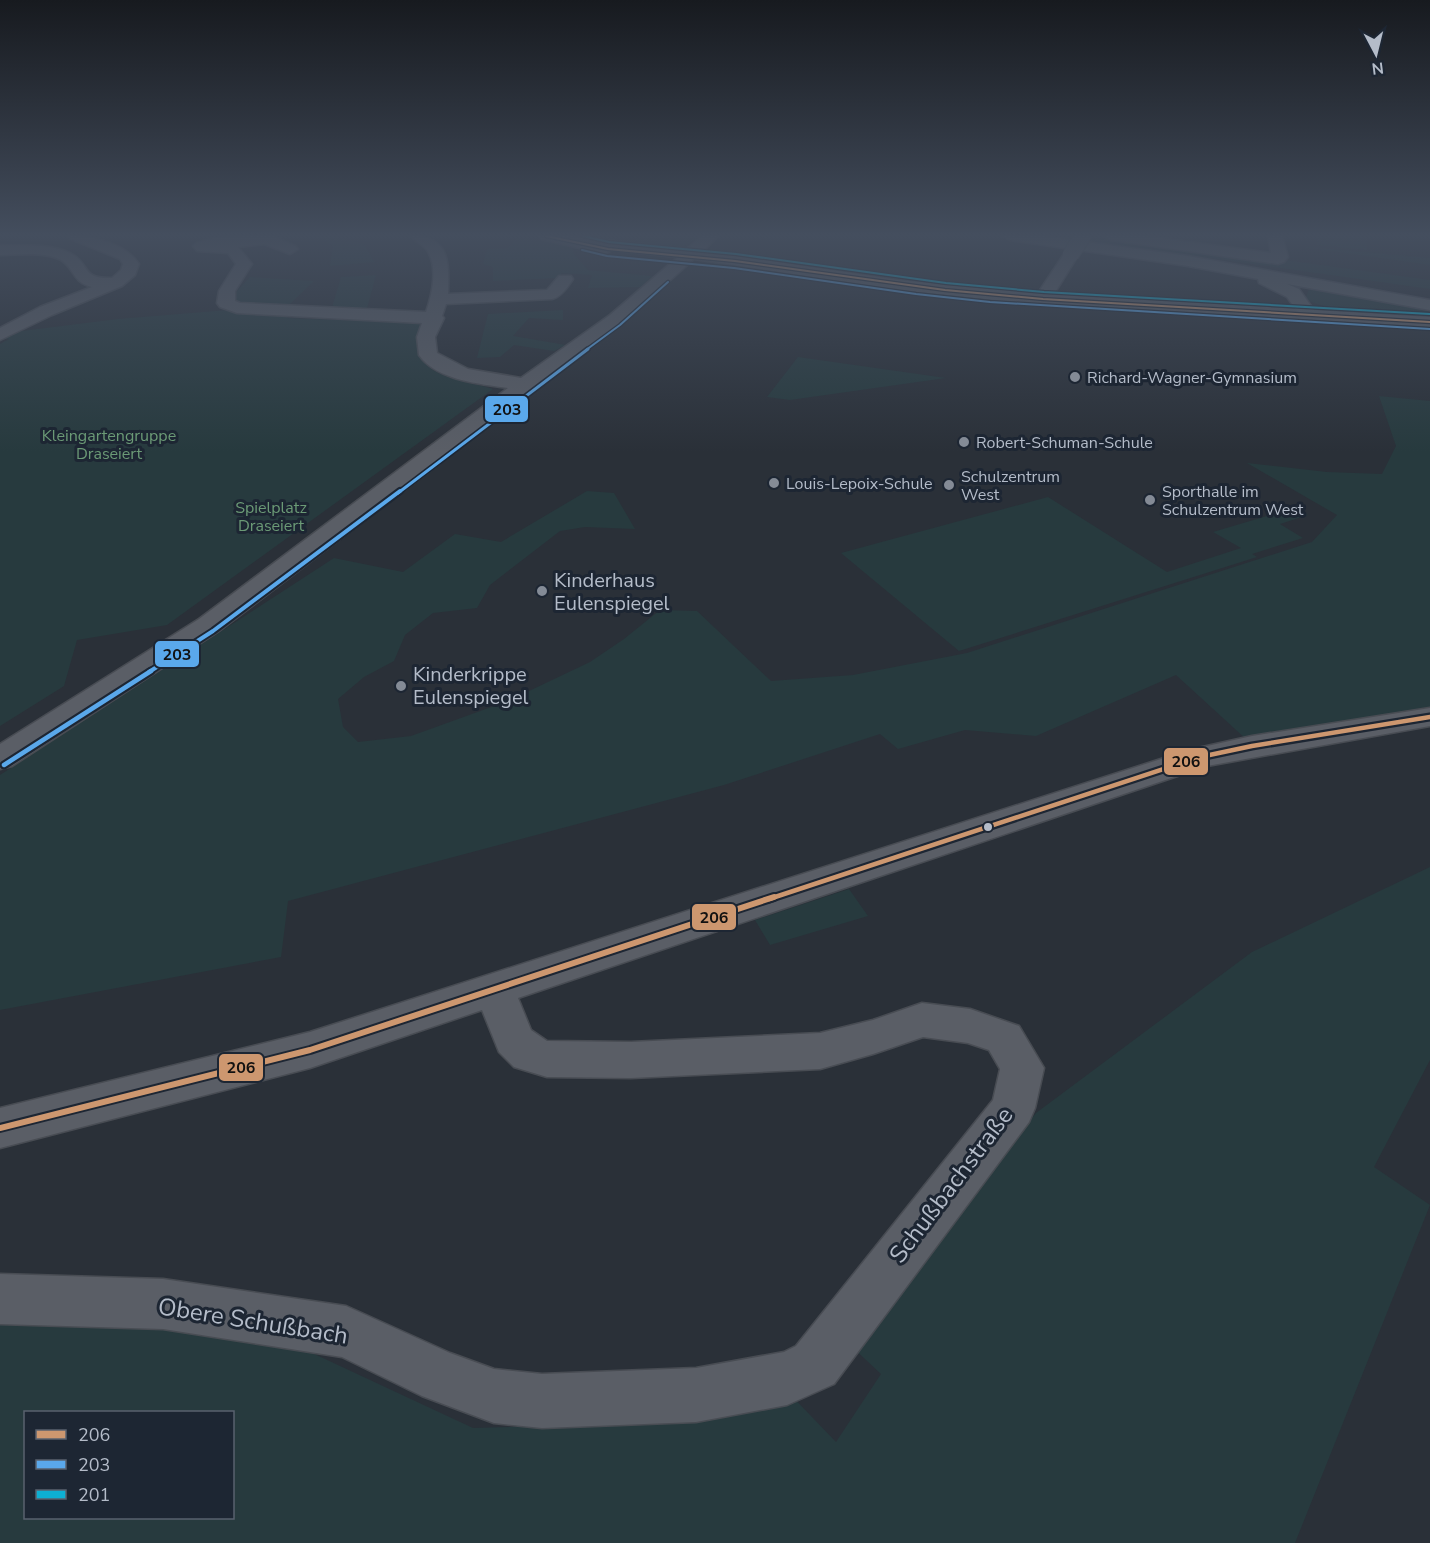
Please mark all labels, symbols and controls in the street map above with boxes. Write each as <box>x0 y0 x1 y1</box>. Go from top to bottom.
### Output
north arrow <box>1346 24 1406 84</box>
text: N <box>1370 56 1385 80</box>
place label: Richard-Wagner-Gymnasium <box>1087 367 1297 389</box>
marker: Richard-Wagner-Gymnasium <box>1068 370 1082 384</box>
line badge: 203 <box>484 395 529 423</box>
text: 203 <box>493 399 521 421</box>
park label: Kleingartengruppe Draseiert <box>42 425 176 465</box>
place label: Robert-Schuman-Schule <box>976 432 1153 454</box>
marker: Robert-Schuman-Schule <box>957 435 971 449</box>
place label: Schulzentrum West <box>961 466 1060 506</box>
place label: Louis-Lepoix-Schule <box>786 473 933 495</box>
marker: Louis-Lepoix-Schule <box>767 476 781 490</box>
marker: Schulzentrum West <box>942 478 956 492</box>
place label: Sporthalle im Schulzentrum West <box>1162 481 1304 521</box>
marker: Sporthalle im Schulzentrum West <box>1143 493 1157 507</box>
park label: Spielplatz Draseiert <box>235 497 307 537</box>
place label: Kinderhaus Eulenspiegel <box>554 567 670 617</box>
marker: Kinderhaus Eulenspiegel <box>535 584 549 598</box>
line badge: 203 <box>154 640 200 668</box>
text: 203 <box>163 644 191 666</box>
place label: Kinderkrippe Eulenspiegel <box>413 661 529 711</box>
marker: Kinderkrippe Eulenspiegel <box>394 679 408 693</box>
line badge: 206 <box>1163 747 1209 776</box>
text: 206 <box>1172 751 1200 773</box>
unlabelled marker <box>982 821 994 833</box>
line badge: 206 <box>691 903 737 931</box>
text: 206 <box>700 907 728 929</box>
line badge: 206 <box>218 1053 264 1082</box>
text: 206 <box>227 1057 255 1079</box>
street label: Schußbachstraße <box>882 1100 1020 1270</box>
street label: Obere Schußbach <box>156 1290 350 1352</box>
legend <box>24 1411 234 1519</box>
text: 206 <box>78 1423 110 1447</box>
text: 203 <box>78 1453 110 1477</box>
text: 201 <box>78 1483 110 1507</box>

